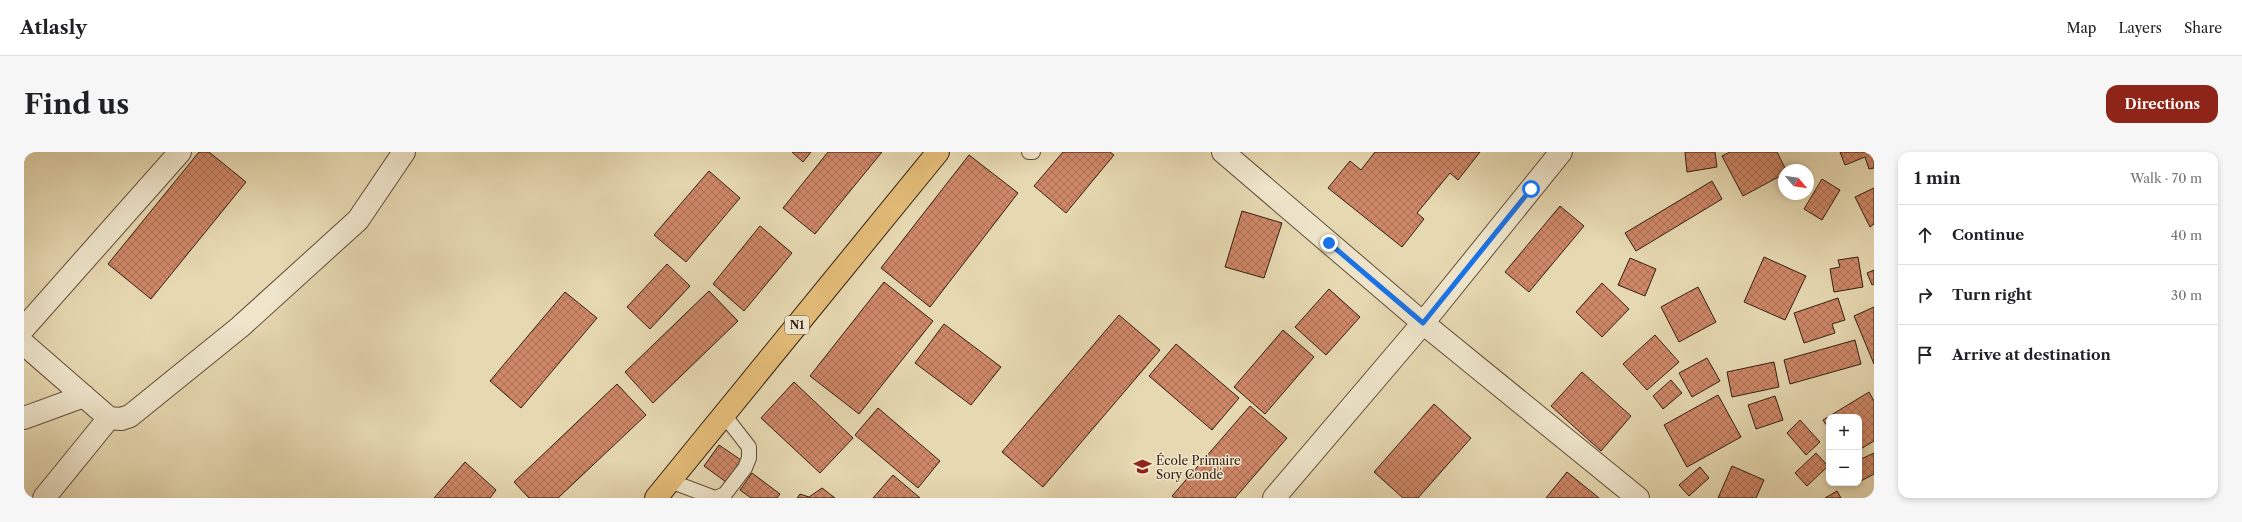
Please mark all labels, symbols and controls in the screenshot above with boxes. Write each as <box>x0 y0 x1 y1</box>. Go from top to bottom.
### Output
text: Atlasly <box>20 16 87 39</box>
text: Map <box>2066 19 2096 37</box>
text: Layers <box>2118 19 2162 37</box>
text: Share <box>2184 19 2222 37</box>
button: Directions <box>2106 85 2218 123</box>
text: Find us <box>24 87 129 121</box>
north arrow <box>1778 164 1814 200</box>
text: 1 min <box>1914 168 1961 188</box>
text: Walk · 70 m <box>2130 170 2202 186</box>
route start <box>1522 180 1540 198</box>
icon: ahead <box>1914 224 1936 246</box>
text: Continue <box>1952 225 2024 244</box>
text: 40 m <box>2171 227 2202 243</box>
route end <box>1320 234 1338 252</box>
icon: right <box>1914 284 1936 306</box>
text: Turn right <box>1952 285 2032 304</box>
text: 30 m <box>2171 287 2202 303</box>
road number: N1 <box>785 316 809 334</box>
icon: arrive <box>1914 344 1936 366</box>
text: Arrive at destination <box>1952 345 2111 364</box>
map controls <box>1826 414 1862 486</box>
button: + <box>1826 414 1862 450</box>
button: − <box>1826 450 1862 486</box>
place label: École Primaire Sory Condé <box>1156 452 1241 482</box>
school or university icon: École Primaire Sory Condé <box>1133 457 1153 477</box>

